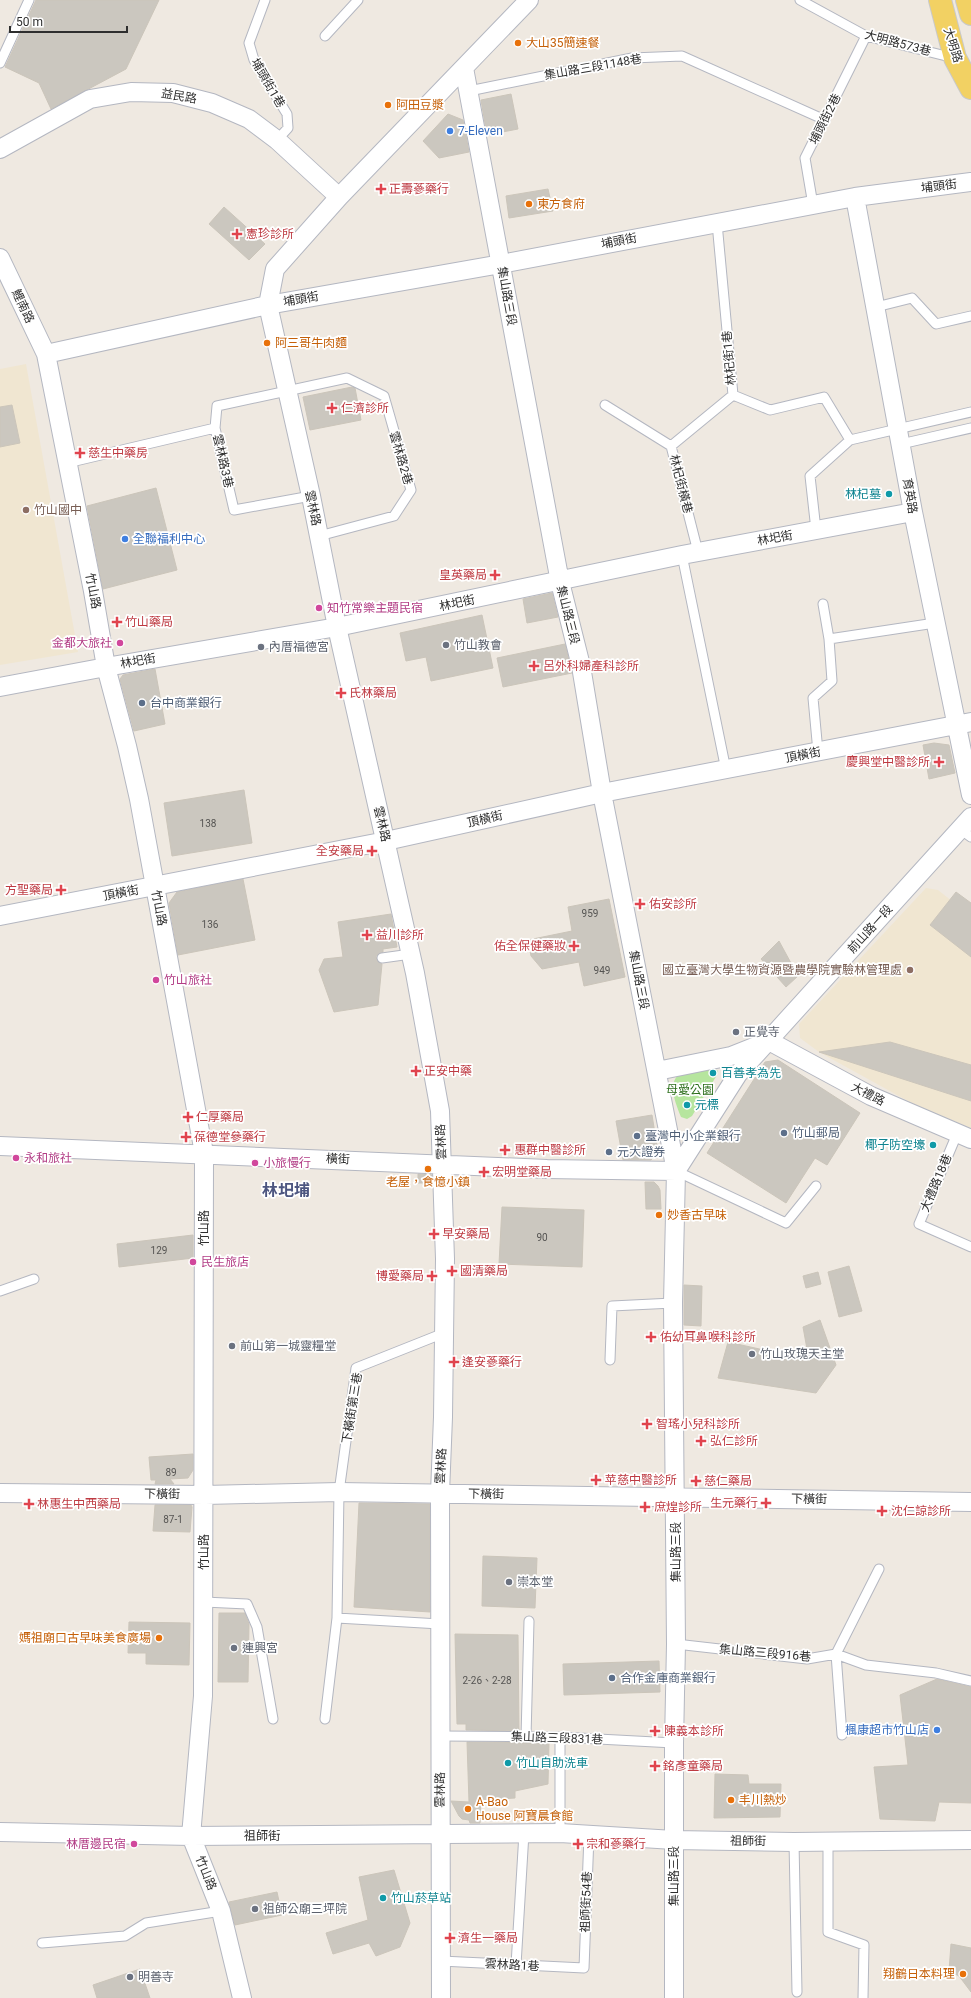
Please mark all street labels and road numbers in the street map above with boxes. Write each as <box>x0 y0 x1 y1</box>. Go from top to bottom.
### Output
street label: 大明路 <box>941 26 965 64</box>
street label: 大明路573巷 <box>863 27 933 59</box>
street label: 集山路三段1148巷 <box>543 52 643 82</box>
street label: 埔頭街1巷 <box>248 56 288 110</box>
street label: 益民路 <box>160 86 198 106</box>
street label: 埔頭街2巷 <box>806 91 844 147</box>
street label: 埔頭街 <box>920 177 958 195</box>
street label: 埔頭街 <box>600 231 638 251</box>
street label: 集山路三段 <box>495 265 519 327</box>
street label: 鯉南路 <box>9 287 37 325</box>
street label: 埔頭街 <box>282 289 320 309</box>
street label: 林杞街1巷 <box>720 330 738 386</box>
street label: 雲林路2巷 <box>387 430 415 486</box>
street label: 雲林路3巷 <box>210 433 236 489</box>
street label: 林杞街橫巷 <box>667 453 695 515</box>
street label: 育英路 <box>900 477 920 515</box>
street label: 雲林路 <box>302 489 324 527</box>
street label: 林圯街 <box>756 528 794 548</box>
street label: 竹山路 <box>83 572 103 610</box>
street label: 集山路三段 <box>554 584 582 646</box>
street label: 林圯街 <box>438 592 476 614</box>
street label: 林圯街 <box>119 651 157 671</box>
street label: 頂橫街 <box>784 745 822 765</box>
street label: 雲林路 <box>371 805 393 843</box>
street label: 頂橫街 <box>466 808 504 830</box>
street label: 頂橫街 <box>102 883 140 903</box>
street label: 竹山路 <box>149 889 169 927</box>
street label: 前山路一段 <box>845 902 895 956</box>
street label: 集山路三段 <box>626 949 652 1011</box>
street label: 大禮路 <box>849 1080 887 1108</box>
street label: 雲林路 <box>433 1124 449 1160</box>
street label: 橫街 <box>326 1152 350 1166</box>
street label: 大禮路18巷 <box>918 1152 954 1214</box>
street label: 竹山路 <box>197 1210 211 1246</box>
street label: 下橫街第三巷 <box>339 1371 365 1445</box>
street label: 雲林路 <box>433 1448 449 1484</box>
street label: 下橫街 <box>144 1487 180 1501</box>
street label: 下橫街 <box>468 1487 504 1501</box>
street label: 下橫街 <box>791 1492 827 1506</box>
street label: 集山路三段 <box>669 1522 683 1582</box>
street label: 竹山路 <box>197 1534 211 1570</box>
street label: 集山路三段916巷 <box>718 1642 812 1664</box>
street label: 集山路三段831巷 <box>511 1729 603 1747</box>
street label: 雲林路 <box>433 1772 447 1808</box>
street label: 祖師街 <box>244 1829 280 1843</box>
street label: 祖師街 <box>730 1834 766 1848</box>
street label: 集山路三段 <box>667 1846 681 1906</box>
street label: 竹山路 <box>193 1854 219 1892</box>
street label: 祖師街54巷 <box>578 1871 594 1933</box>
street label: 雲林路1巷 <box>484 1957 540 1973</box>

